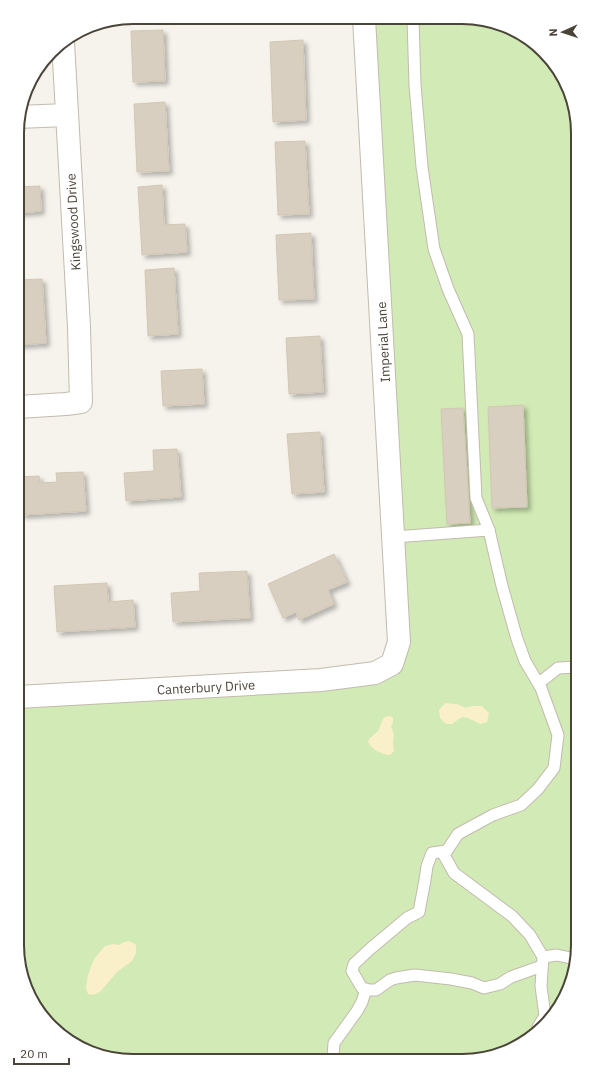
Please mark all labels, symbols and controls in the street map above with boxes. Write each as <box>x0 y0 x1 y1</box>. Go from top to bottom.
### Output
north arrow <box>543 12 583 52</box>
text: N <box>546 28 560 37</box>
street label: Kingswood Drive <box>62 173 85 271</box>
street label: Imperial Lane <box>373 301 394 383</box>
street label: Canterbury Drive <box>156 676 256 699</box>
scale bar <box>14 1040 69 1066</box>
text: 20 m <box>20 1046 48 1061</box>

